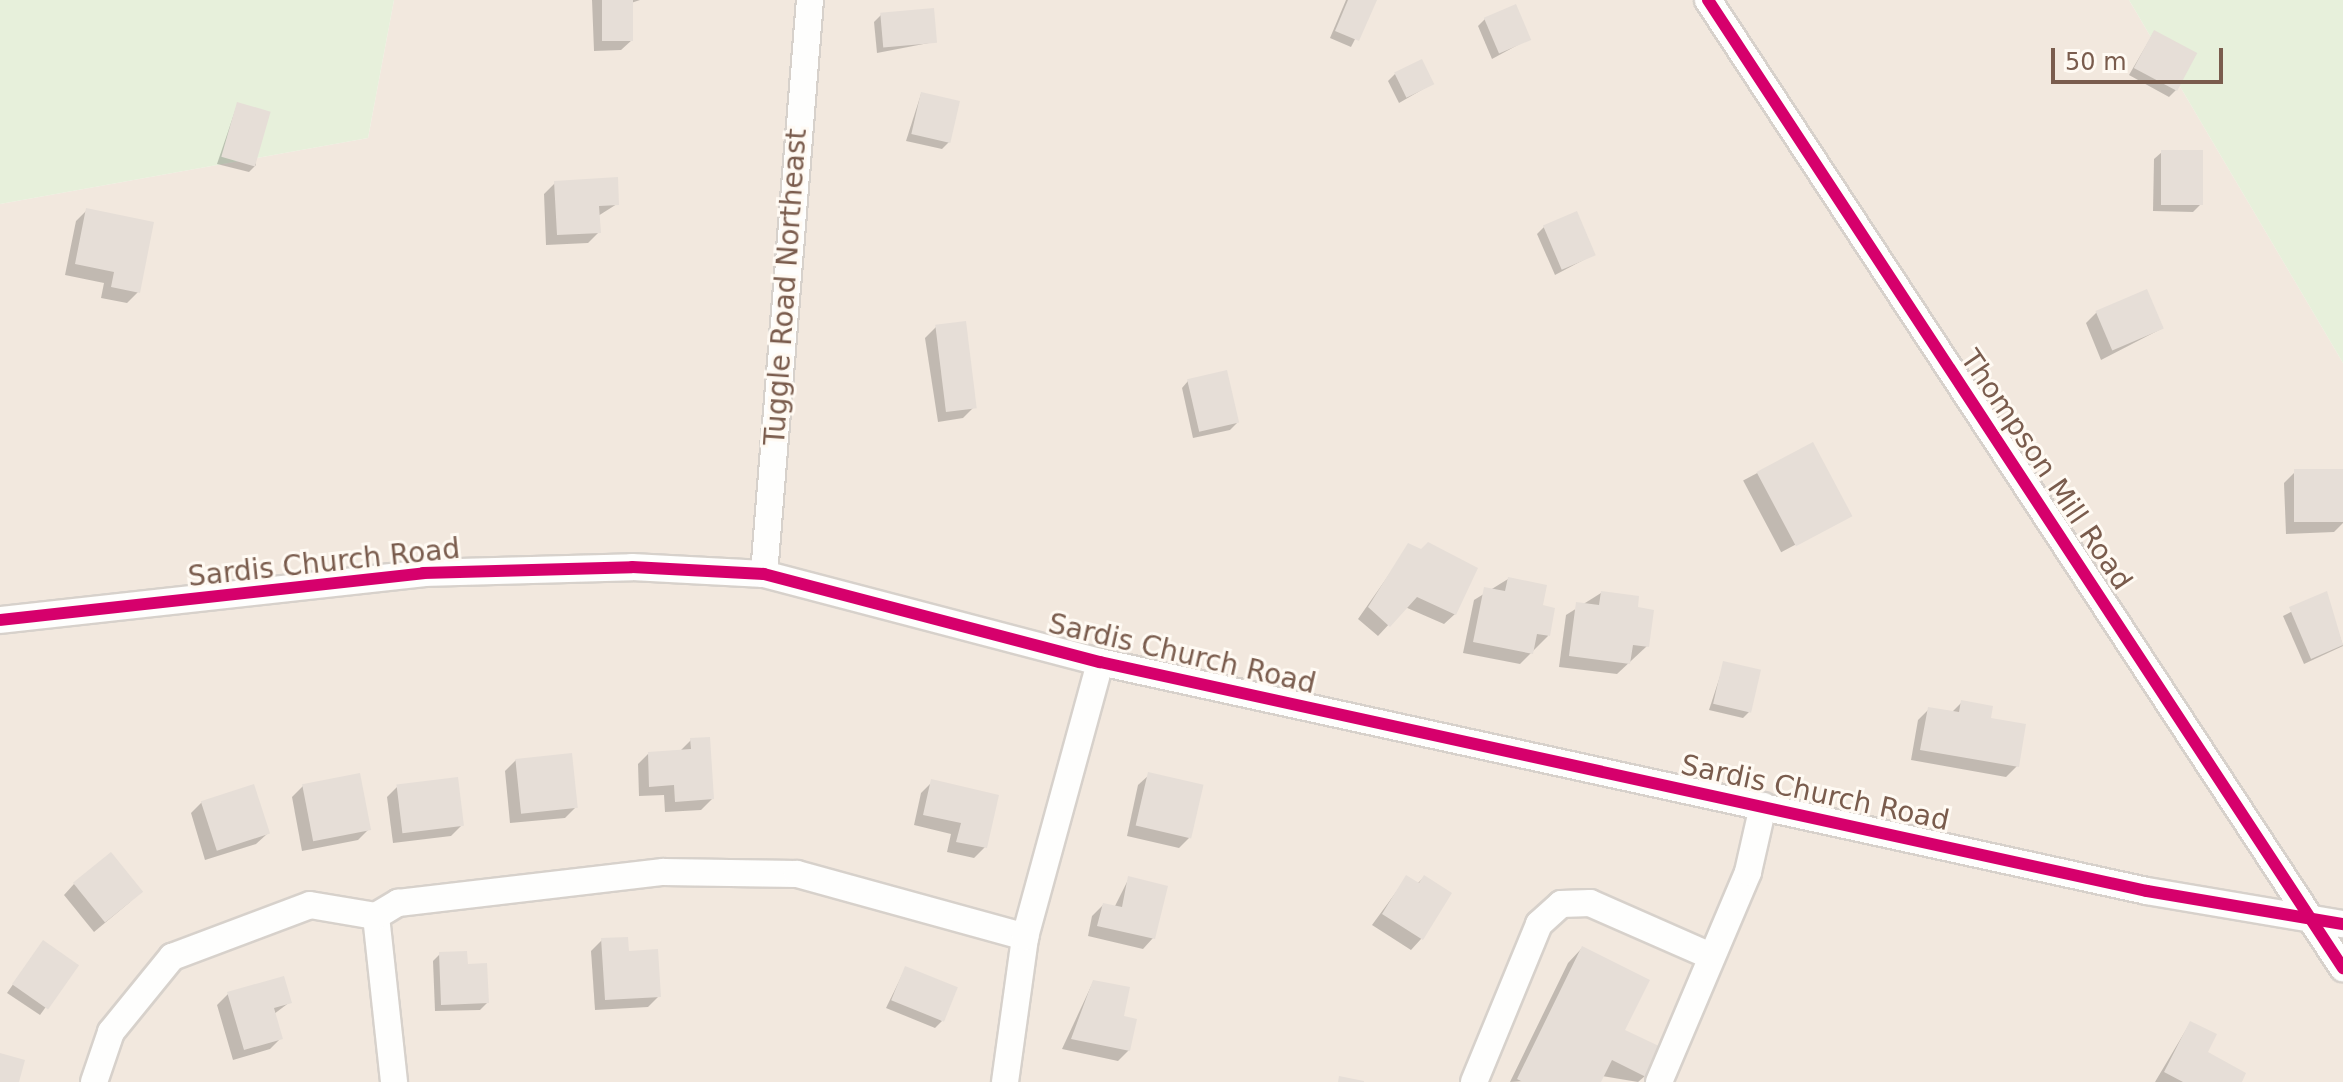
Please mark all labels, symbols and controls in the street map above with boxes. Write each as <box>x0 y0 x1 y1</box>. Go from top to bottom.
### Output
scale bar <box>2055 32 2227 82</box>
text: 50 m <box>2065 48 2127 76</box>
street label: Tuggle Road Northeast <box>758 127 814 447</box>
street label: Thompson Mill Road <box>1953 344 2139 596</box>
street label: Sardis Church Road <box>186 532 462 594</box>
street label: Sardis Church Road <box>1045 607 1319 701</box>
street label: Sardis Church Road <box>1678 748 1952 838</box>

